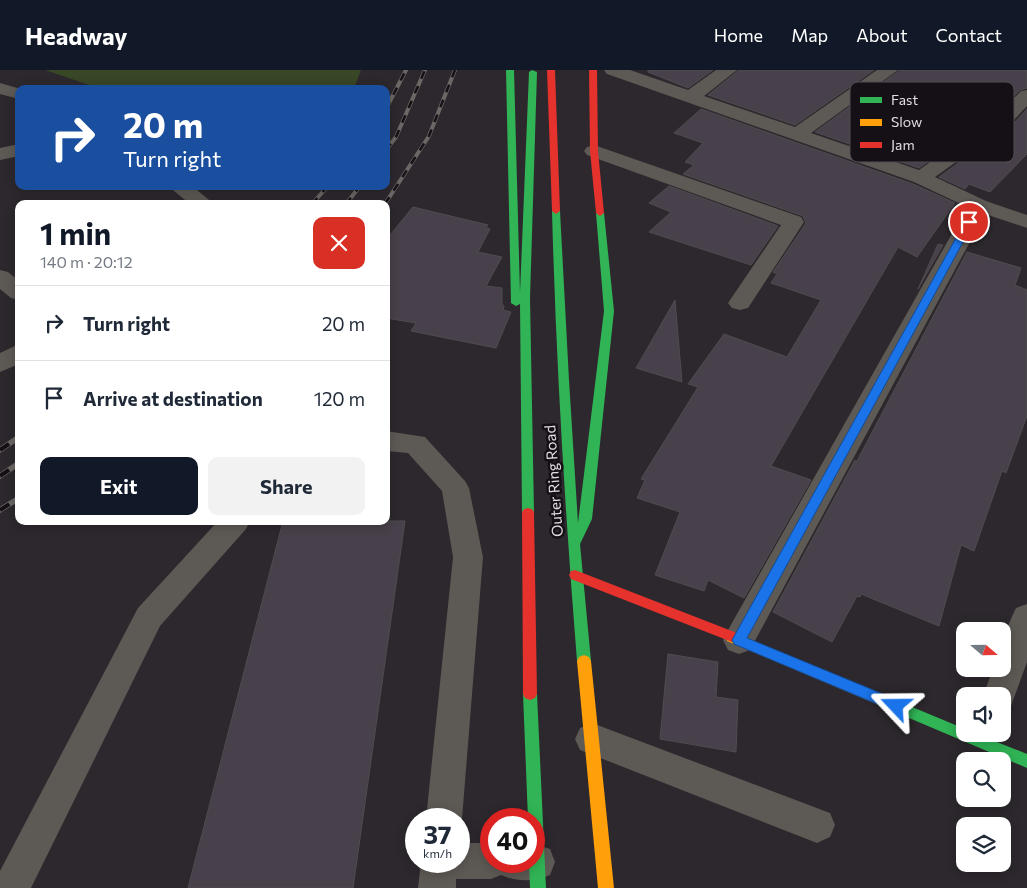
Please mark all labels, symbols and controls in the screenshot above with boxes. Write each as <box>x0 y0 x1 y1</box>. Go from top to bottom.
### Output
text: Headway <box>25 21 128 50</box>
text: Home <box>714 24 763 46</box>
text: Map <box>791 24 828 46</box>
text: About <box>856 24 908 46</box>
text: Contact <box>936 24 1002 46</box>
legend <box>850 82 1014 162</box>
text: Fast <box>891 91 918 108</box>
text: 20 m <box>123 102 203 145</box>
icon: right <box>40 105 105 170</box>
text: Slow <box>891 113 922 130</box>
text: Jam <box>891 136 915 153</box>
text: Turn right <box>123 145 221 172</box>
pin <box>948 201 990 243</box>
icon: arrive <box>955 208 983 236</box>
text: 1 min <box>40 214 111 251</box>
button: close <box>313 217 365 269</box>
text: 140 m · 20:12 <box>40 252 133 271</box>
icon: right <box>40 309 68 337</box>
text: Turn right <box>83 312 170 335</box>
text: 20 m <box>322 312 365 335</box>
icon: arrive <box>40 384 68 412</box>
text: Arrive at destination <box>83 387 263 410</box>
text: 120 m <box>314 387 365 410</box>
street label: Outer Ring Road <box>540 425 566 537</box>
button: Exit <box>40 457 198 515</box>
button: Share <box>208 457 365 515</box>
north arrow <box>956 622 1011 678</box>
map controls <box>956 622 1011 872</box>
position arrow <box>869 679 921 731</box>
button: sound <box>956 687 1011 742</box>
button: search <box>956 752 1011 807</box>
speed limit sign: 40 <box>480 808 545 873</box>
button: layers <box>956 817 1011 872</box>
text: 37 <box>423 819 452 849</box>
text: km/h <box>423 846 452 860</box>

